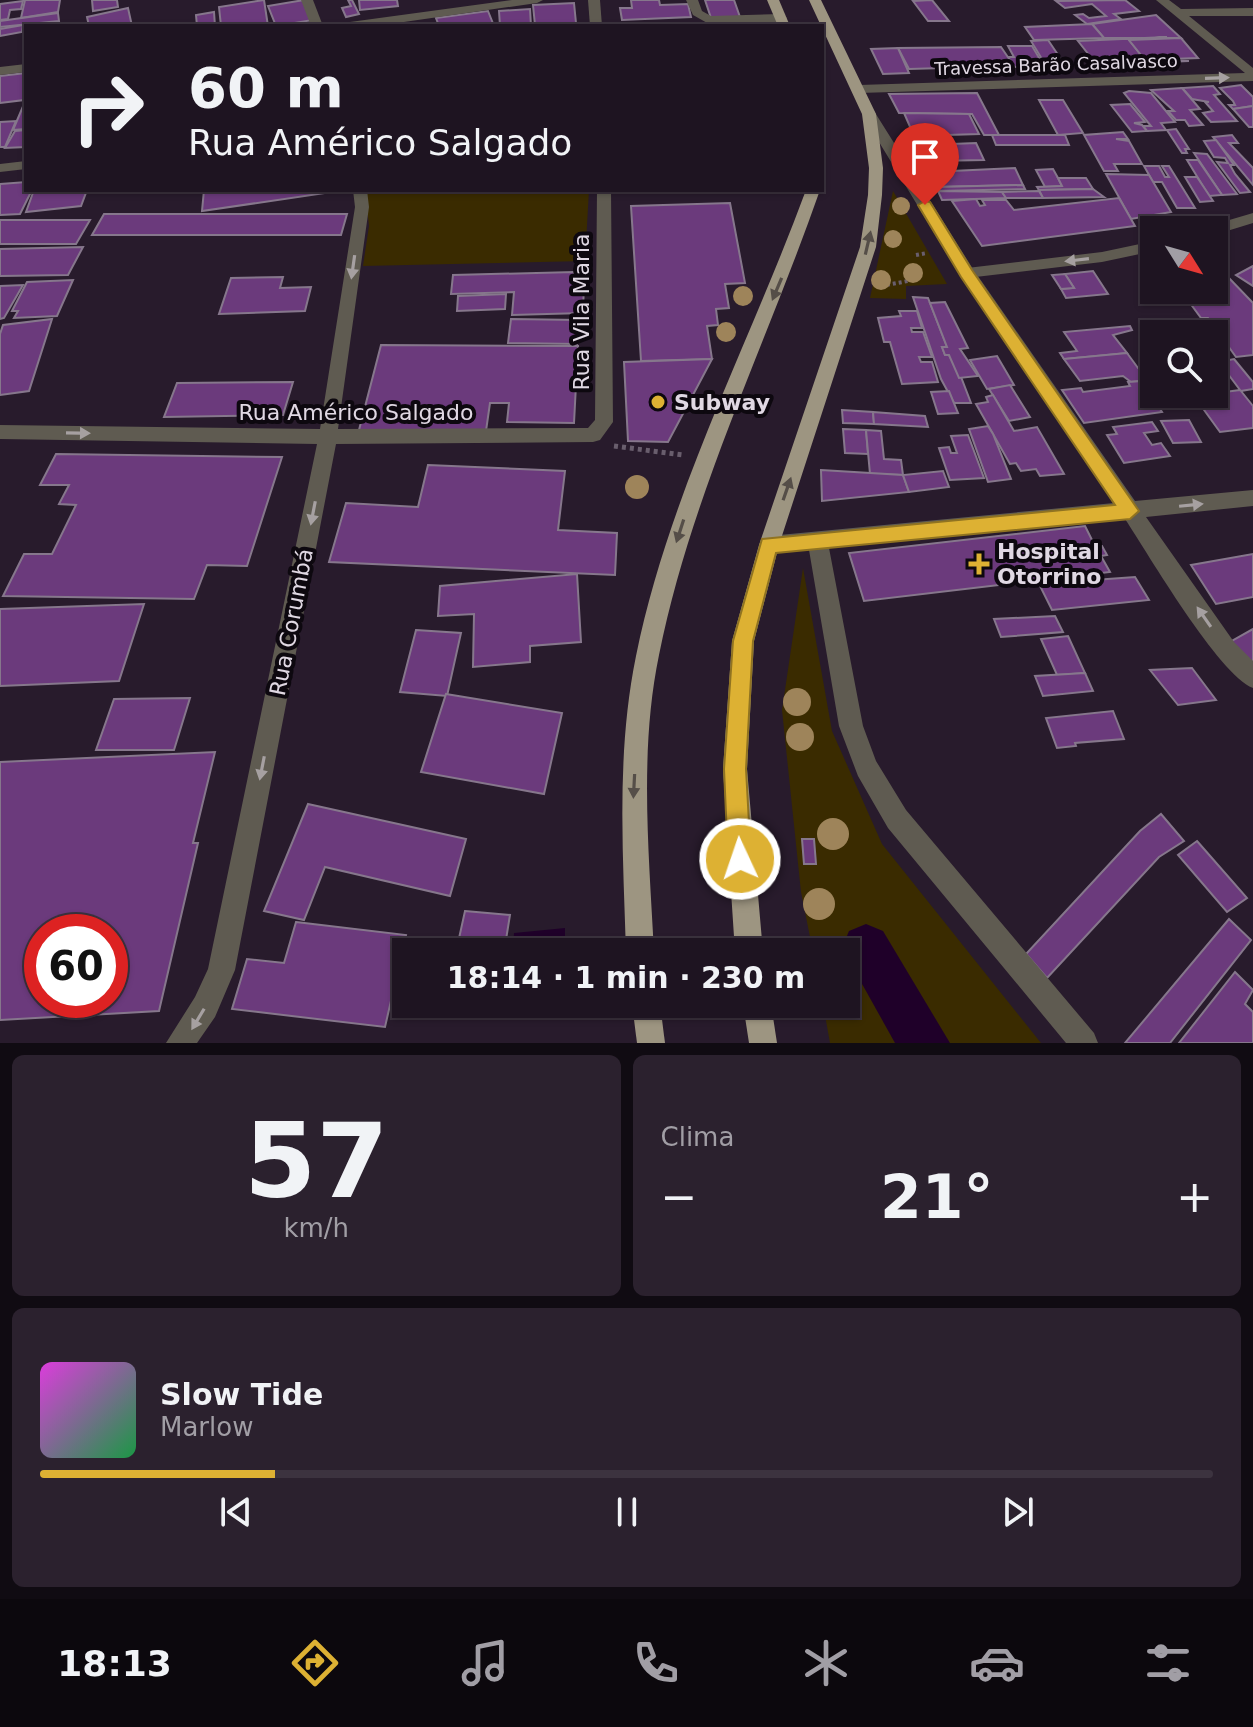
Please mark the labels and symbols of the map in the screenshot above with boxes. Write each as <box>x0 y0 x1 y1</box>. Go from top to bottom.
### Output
street label: Travessa Barão Casalvasco <box>933 50 1178 79</box>
one-way arrow <box>1205 72 1230 84</box>
pin <box>891 123 959 205</box>
north arrow <box>1140 216 1228 304</box>
one-way arrow <box>863 230 875 255</box>
street label: Rua Vila Maria <box>569 233 594 391</box>
one-way arrow <box>1065 254 1090 267</box>
one-way arrow <box>347 255 359 280</box>
one-way arrow <box>770 277 783 301</box>
place label: Subway <box>674 390 770 415</box>
marker: Subway <box>649 393 667 411</box>
street label: Rua Américo Salgado <box>239 400 473 425</box>
one-way arrow <box>66 427 91 439</box>
one-way arrow <box>782 477 794 501</box>
one-way arrow <box>1179 498 1204 511</box>
one-way arrow <box>306 501 319 526</box>
one-way arrow <box>673 519 686 543</box>
place label: Hospital Otorrino <box>997 539 1101 589</box>
street label: Rua Corumbá <box>265 546 318 698</box>
marker: Hospital Otorrino <box>968 553 990 575</box>
one-way arrow <box>1197 607 1212 628</box>
one-way arrow <box>255 756 267 781</box>
one-way arrow <box>628 774 641 799</box>
position arrow <box>698 817 782 901</box>
speed limit sign: 60 <box>24 914 128 1018</box>
one-way arrow <box>191 1008 205 1030</box>

